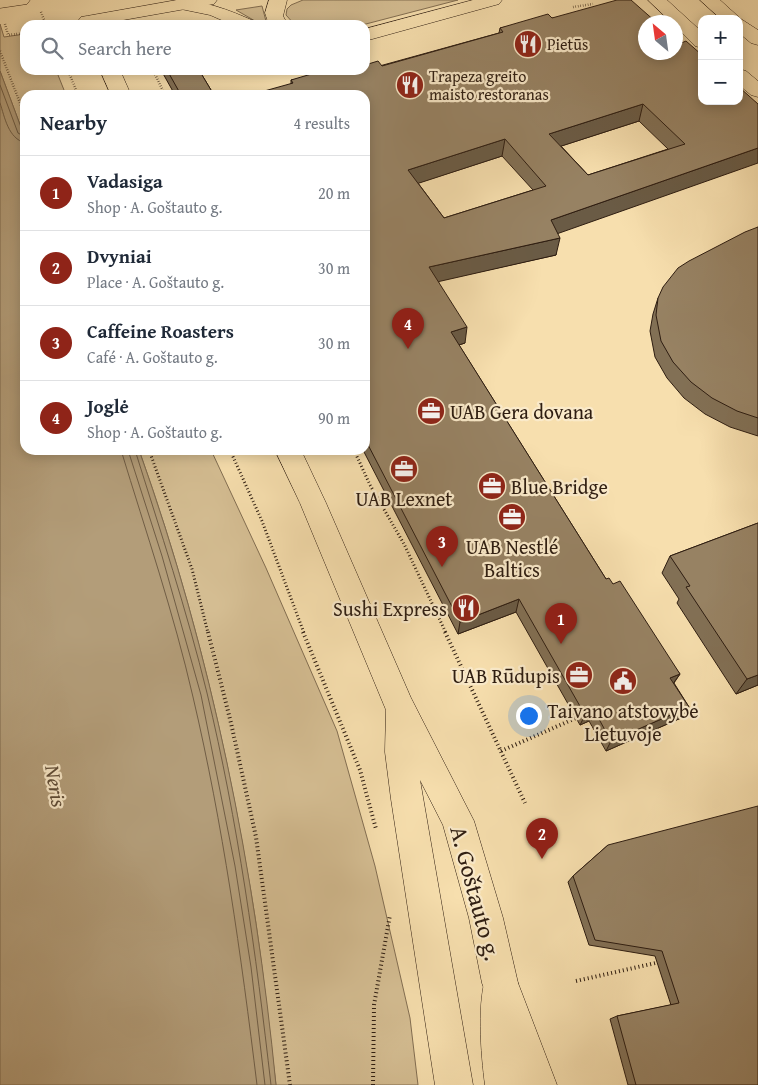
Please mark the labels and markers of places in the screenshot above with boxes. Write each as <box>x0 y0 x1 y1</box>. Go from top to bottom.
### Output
restaurant icon: Pietūs <box>513 29 543 59</box>
place label: Pietūs <box>547 32 588 56</box>
place label: Trapeza greito maisto restoranas <box>429 64 549 106</box>
restaurant icon: Trapeza greito maisto restoranas <box>395 70 425 100</box>
pin: 4 <box>392 308 424 349</box>
office icon: UAB Gera dovana <box>416 396 446 426</box>
place label: UAB Gera dovana <box>450 397 594 426</box>
office icon: UAB Lexnet <box>389 454 419 484</box>
office icon: Blue Bridge <box>477 471 507 501</box>
place label: Blue Bridge <box>511 472 608 501</box>
place label: UAB Lexnet <box>356 484 452 513</box>
office icon: UAB Nestlé Baltics <box>497 502 527 532</box>
pin: 3 <box>426 526 458 567</box>
place label: UAB Nestlé Baltics <box>466 532 558 584</box>
restaurant icon: Sushi Express <box>451 593 481 623</box>
place label: Sushi Express <box>333 594 447 623</box>
pin: 1 <box>545 603 577 644</box>
office icon: UAB Rūdupis <box>564 660 594 690</box>
place label: UAB Rūdupis <box>452 661 560 690</box>
public building icon: Taivano atstovybė Lietuvoje <box>608 666 638 696</box>
place label: Taivano atstovybė Lietuvoje <box>547 696 699 748</box>
pin: 2 <box>526 818 558 859</box>

